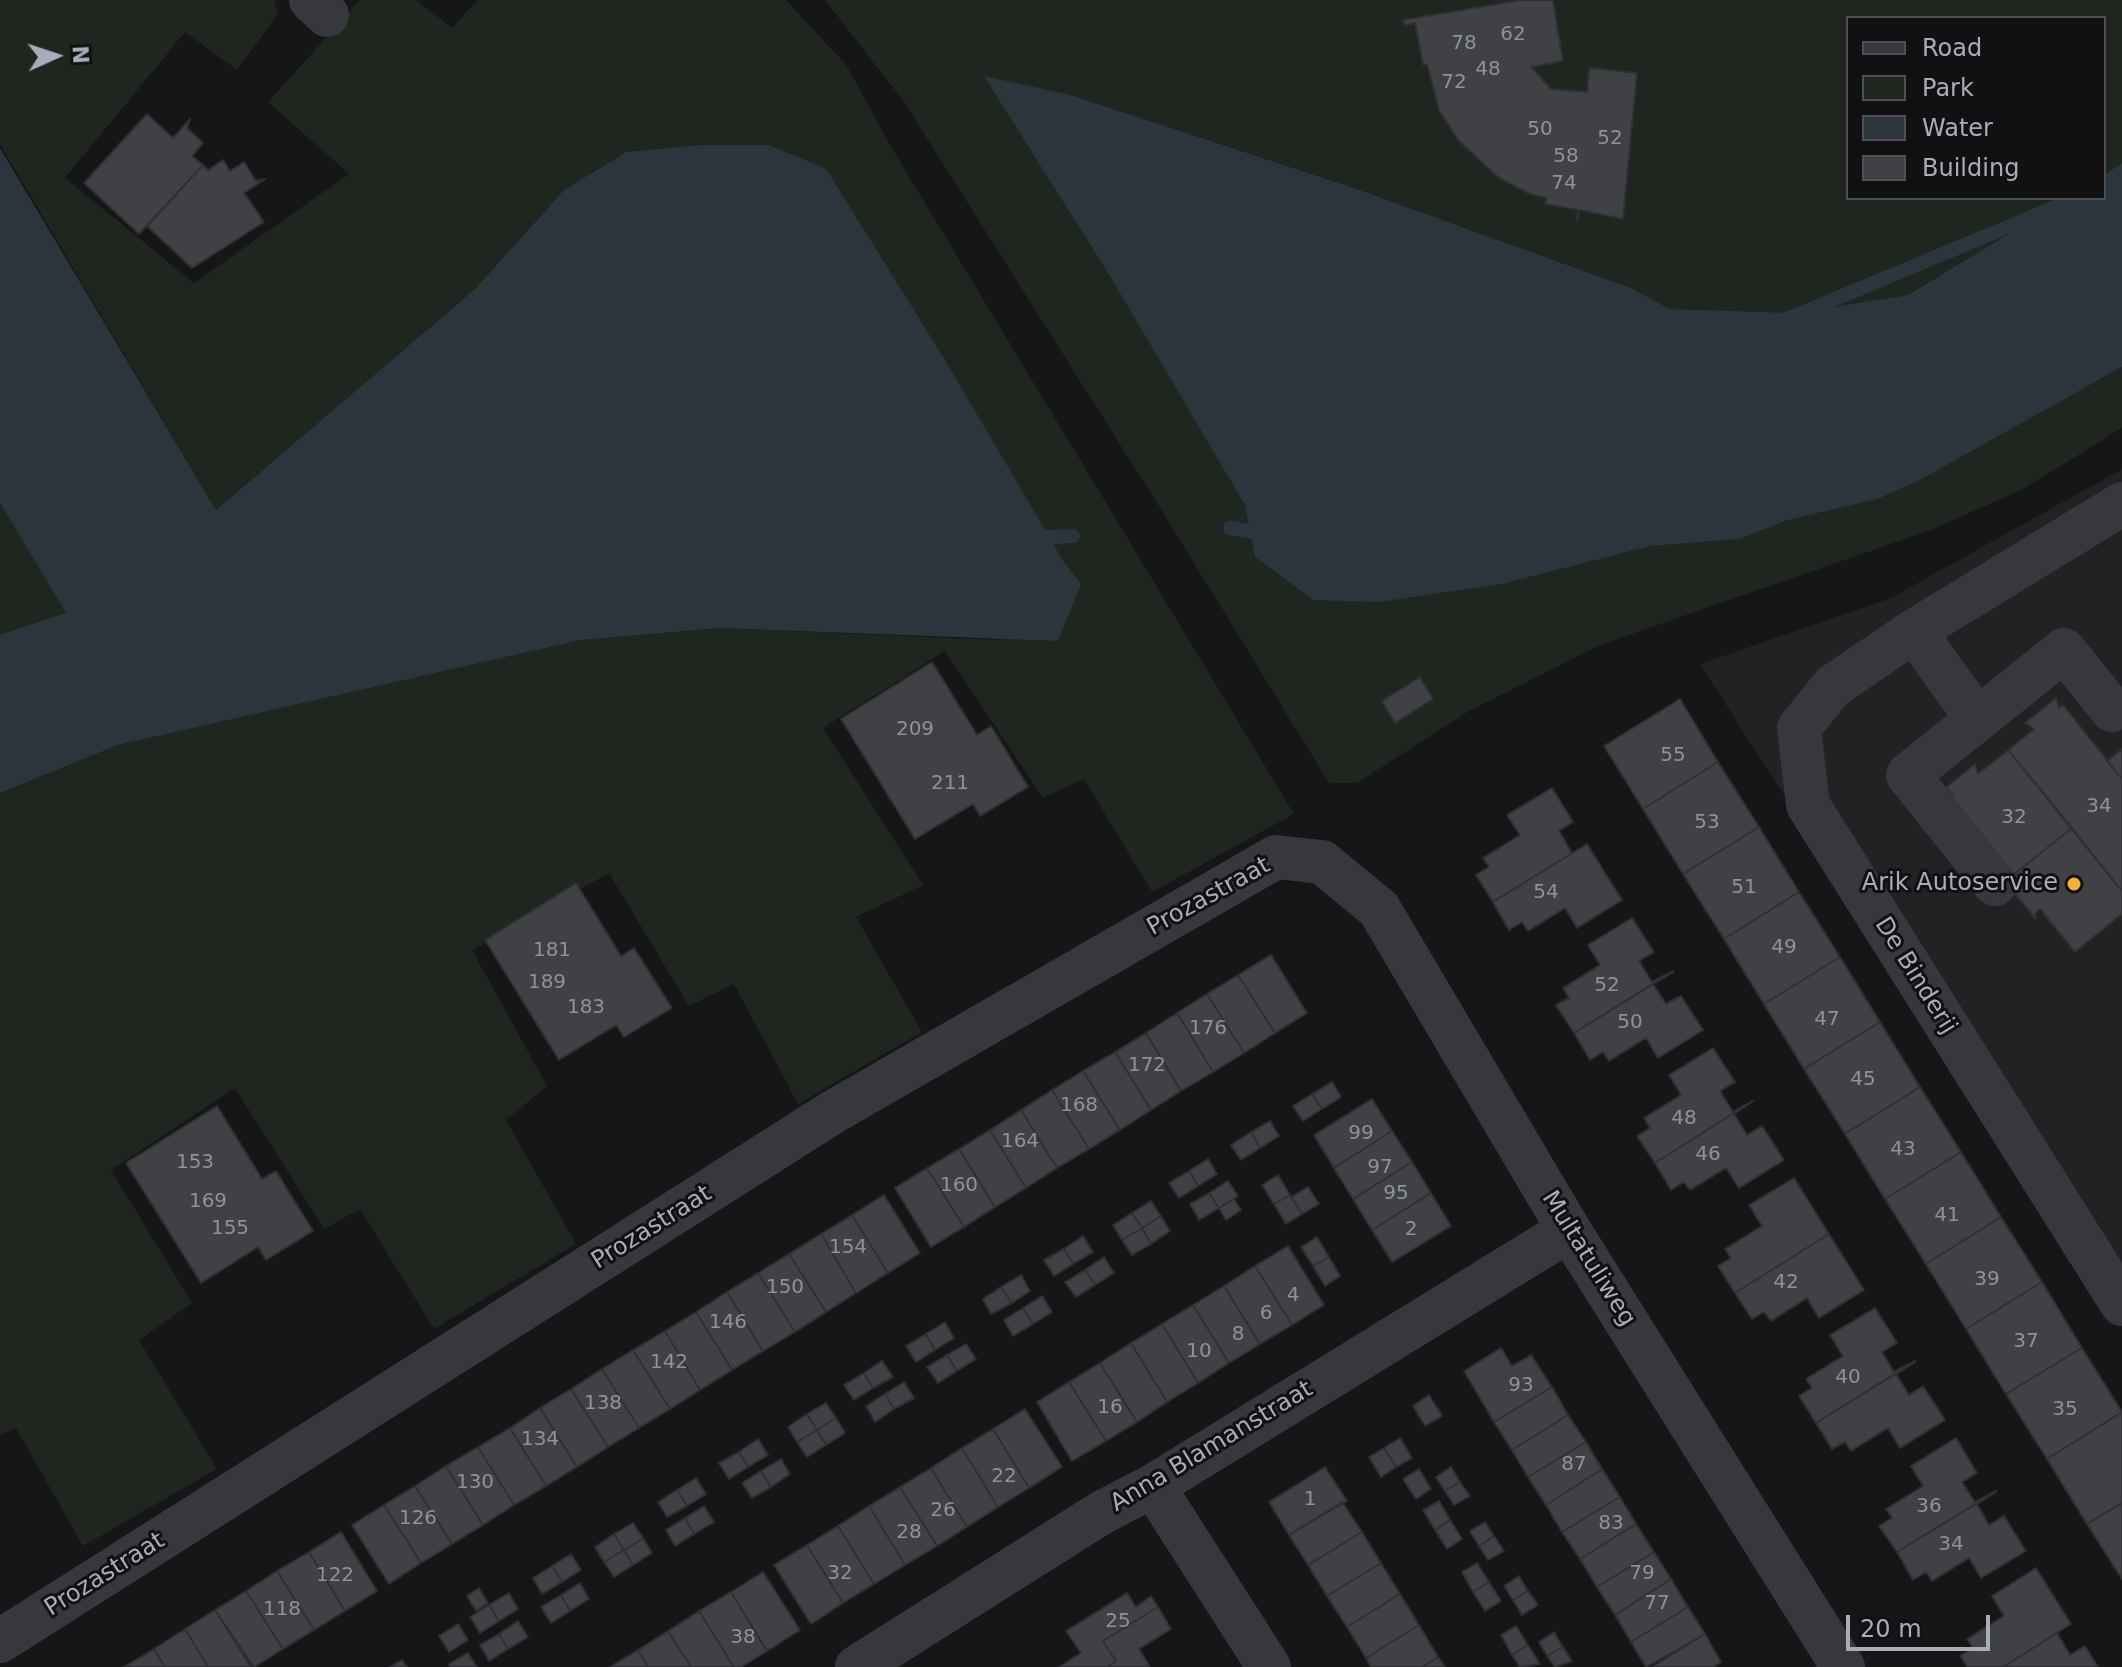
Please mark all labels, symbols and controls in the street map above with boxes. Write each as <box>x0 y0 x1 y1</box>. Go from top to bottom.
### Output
north arrow <box>16 16 96 96</box>
legend <box>1846 16 2106 200</box>
house number: 62 <box>1500 23 1526 47</box>
house number: 78 <box>1451 32 1477 56</box>
text: Road <box>1922 34 1982 62</box>
text: N <box>68 45 93 65</box>
house number: 48 <box>1475 58 1501 82</box>
house number: 72 <box>1441 71 1467 95</box>
text: Park <box>1922 74 1974 102</box>
text: Water <box>1922 114 1993 142</box>
house number: 50 <box>1527 118 1553 142</box>
house number: 52 <box>1597 127 1623 151</box>
house number: 58 <box>1553 145 1579 169</box>
text: Building <box>1922 154 2019 182</box>
house number: 74 <box>1551 172 1577 196</box>
house number: 209 <box>896 718 934 742</box>
house number: 55 <box>1660 744 1686 768</box>
house number: 211 <box>931 772 969 796</box>
house number: 34 <box>2086 795 2112 819</box>
house number: 32 <box>2001 806 2027 830</box>
house number: 53 <box>1694 811 1720 835</box>
street label: Prozastraat <box>1143 851 1275 943</box>
place label: Arik Autoservice <box>1862 870 2058 898</box>
marker: Arik Autoservice <box>2065 875 2083 893</box>
house number: 51 <box>1731 876 1757 900</box>
house number: 54 <box>1533 881 1559 905</box>
street label: De Binderij <box>1868 912 1962 1040</box>
house number: 49 <box>1771 936 1797 960</box>
house number: 181 <box>533 939 571 963</box>
house number: 189 <box>528 971 566 995</box>
house number: 52 <box>1594 974 1620 998</box>
house number: 183 <box>567 996 605 1020</box>
house number: 47 <box>1814 1008 1840 1032</box>
house number: 50 <box>1617 1011 1643 1035</box>
house number: 176 <box>1189 1017 1227 1041</box>
house number: 172 <box>1128 1054 1166 1078</box>
house number: 45 <box>1850 1068 1876 1092</box>
house number: 168 <box>1060 1094 1098 1118</box>
house number: 48 <box>1671 1107 1697 1131</box>
house number: 99 <box>1348 1122 1374 1146</box>
house number: 164 <box>1001 1130 1039 1154</box>
house number: 43 <box>1890 1138 1916 1162</box>
house number: 46 <box>1695 1143 1721 1167</box>
house number: 153 <box>176 1151 214 1175</box>
house number: 97 <box>1367 1156 1393 1180</box>
house number: 160 <box>940 1174 978 1198</box>
street label: Prozastraat <box>587 1180 717 1276</box>
house number: 95 <box>1383 1182 1409 1206</box>
street label: Multatuliweg <box>1535 1186 1641 1332</box>
house number: 169 <box>189 1190 227 1214</box>
house number: 41 <box>1934 1204 1960 1228</box>
house number: 155 <box>211 1217 249 1241</box>
house number: 2 <box>1405 1218 1417 1242</box>
house number: 154 <box>829 1236 867 1260</box>
house number: 39 <box>1974 1268 2000 1292</box>
house number: 42 <box>1773 1271 1799 1295</box>
house number: 150 <box>766 1276 804 1300</box>
house number: 4 <box>1287 1284 1299 1308</box>
house number: 6 <box>1260 1302 1272 1326</box>
house number: 146 <box>709 1311 747 1335</box>
house number: 8 <box>1232 1323 1244 1347</box>
house number: 37 <box>2013 1330 2039 1354</box>
house number: 10 <box>1186 1340 1212 1364</box>
house number: 142 <box>650 1351 688 1375</box>
house number: 40 <box>1835 1366 1861 1390</box>
house number: 93 <box>1508 1374 1534 1398</box>
street label: Anna Blamanstraat <box>1106 1375 1318 1519</box>
house number: 138 <box>584 1392 622 1416</box>
house number: 16 <box>1097 1396 1123 1420</box>
house number: 35 <box>2052 1398 2078 1422</box>
house number: 134 <box>521 1428 559 1452</box>
house number: 87 <box>1561 1453 1587 1477</box>
house number: 22 <box>991 1465 1017 1489</box>
house number: 130 <box>456 1471 494 1495</box>
house number: 1 <box>1304 1488 1316 1512</box>
house number: 36 <box>1916 1495 1942 1519</box>
house number: 26 <box>930 1499 956 1523</box>
house number: 126 <box>399 1507 437 1531</box>
house number: 83 <box>1598 1512 1624 1536</box>
house number: 28 <box>896 1521 922 1545</box>
street label: Prozastraat <box>40 1527 170 1623</box>
house number: 34 <box>1938 1533 1964 1557</box>
house number: 32 <box>827 1562 853 1586</box>
house number: 79 <box>1629 1562 1655 1586</box>
house number: 122 <box>316 1564 354 1588</box>
house number: 77 <box>1644 1592 1670 1616</box>
house number: 118 <box>263 1598 301 1622</box>
scale bar <box>1850 1599 1994 1649</box>
house number: 25 <box>1105 1610 1131 1634</box>
text: 20 m <box>1860 1615 1922 1643</box>
house number: 38 <box>730 1626 756 1650</box>

